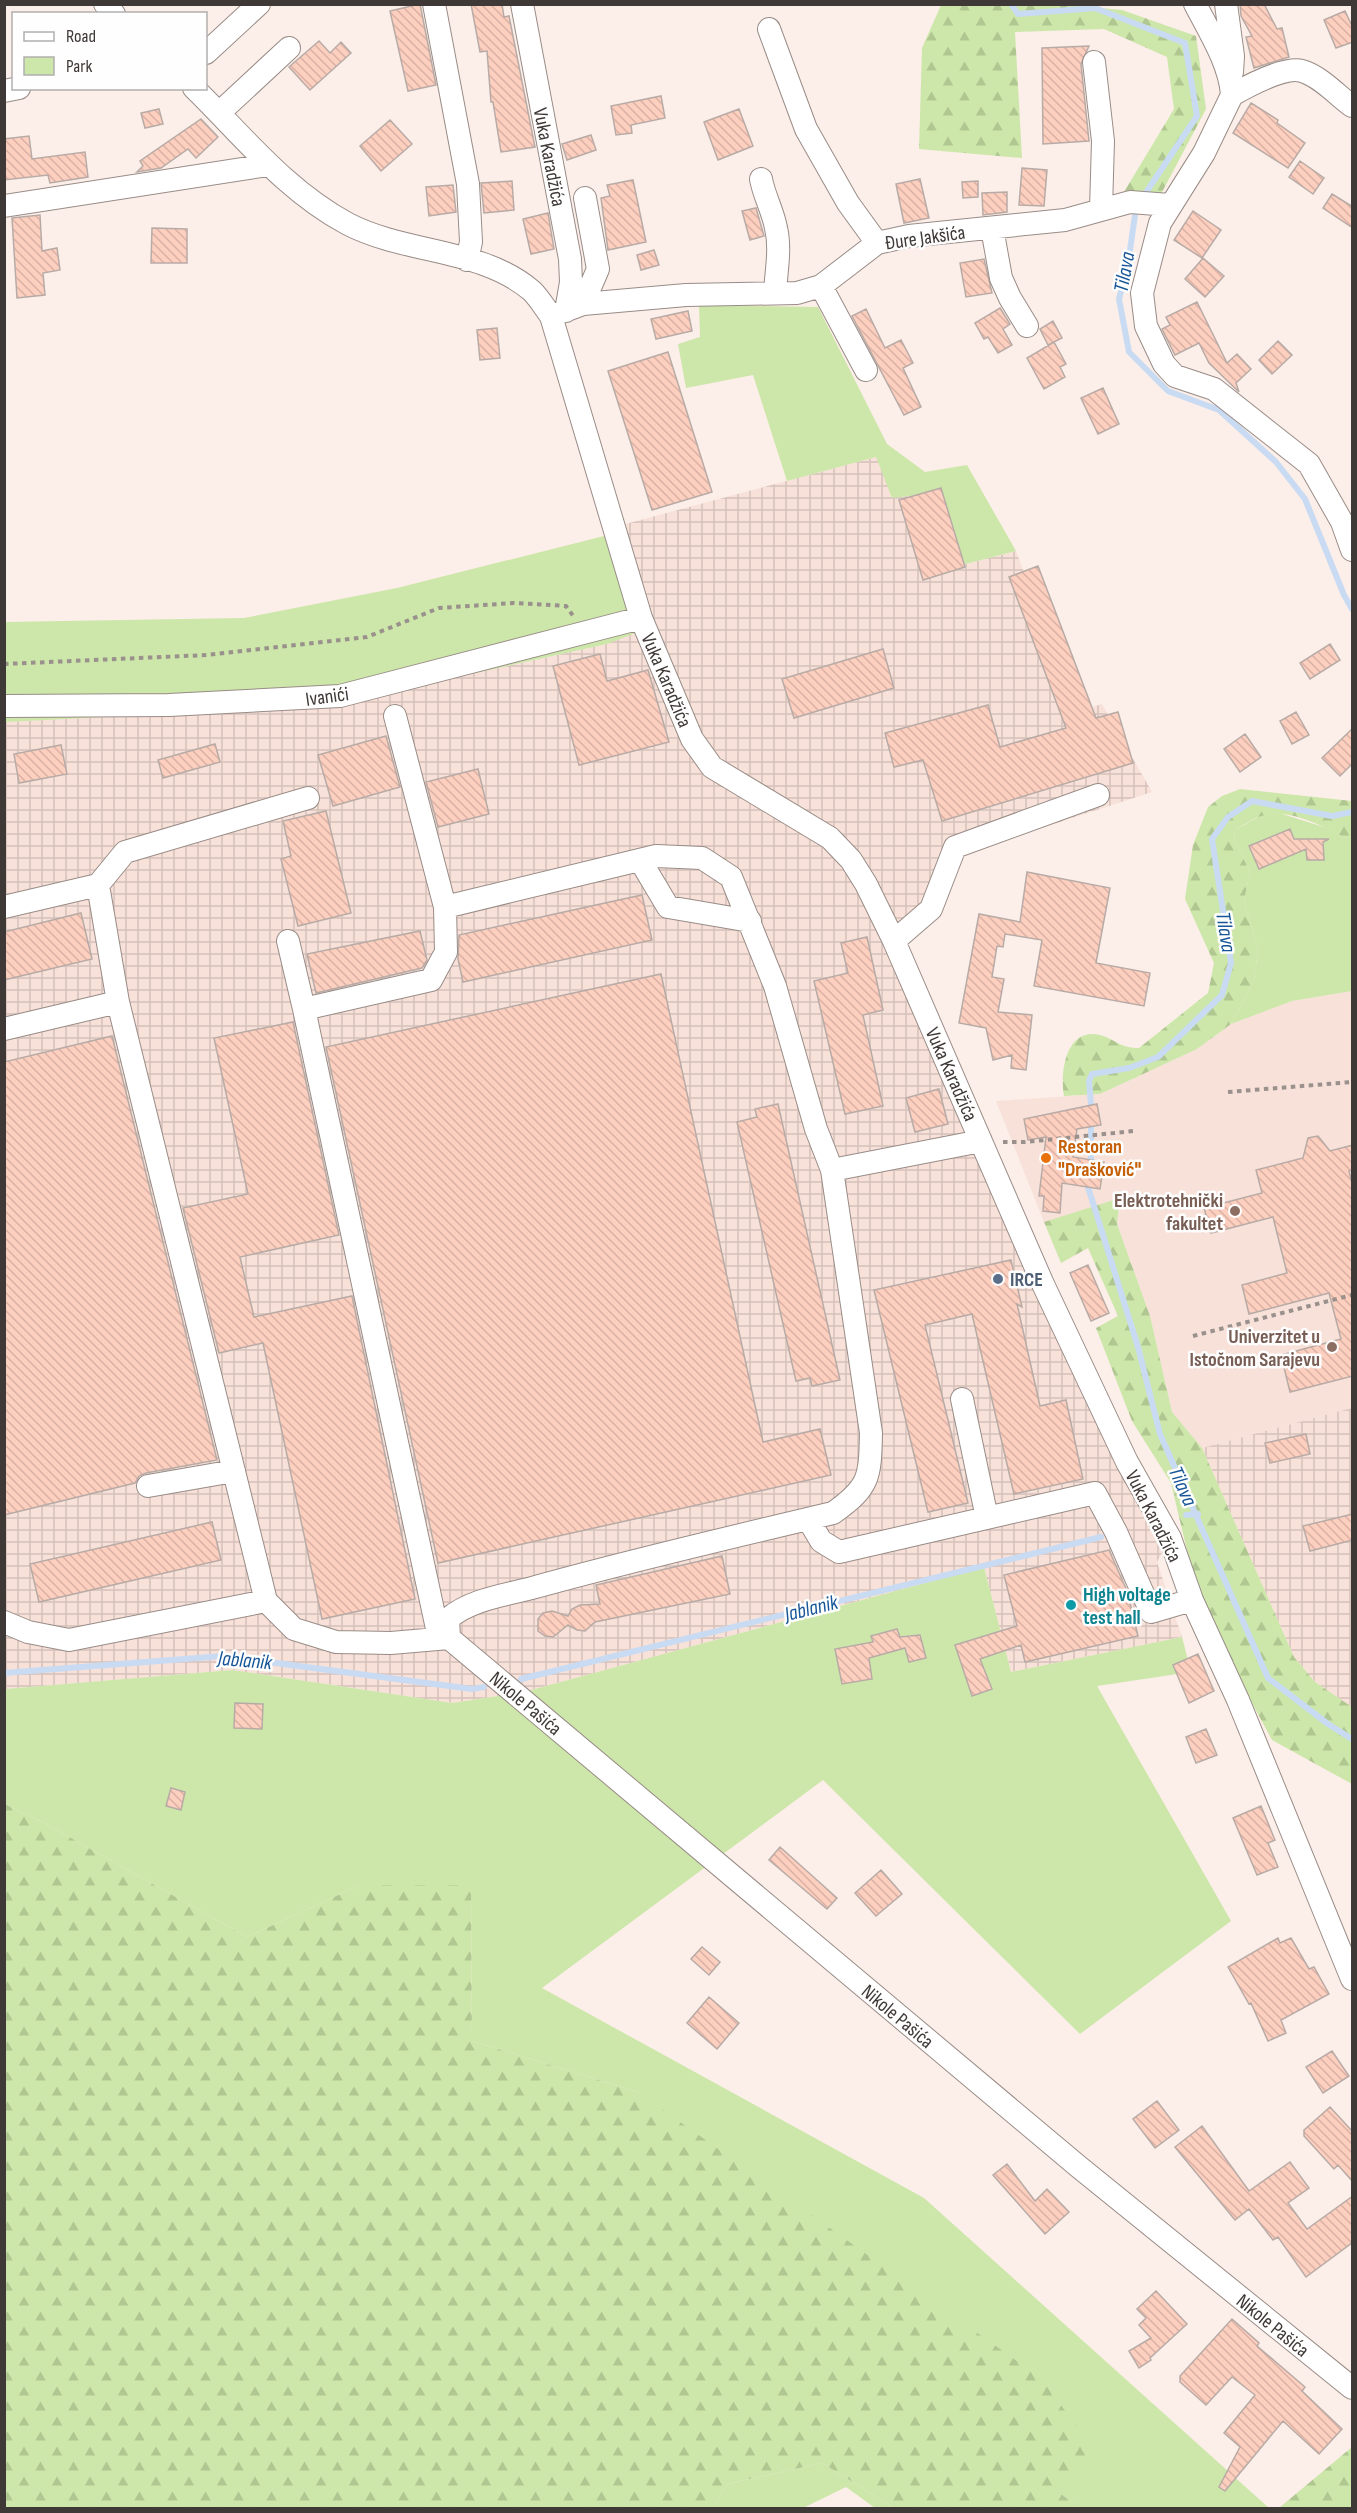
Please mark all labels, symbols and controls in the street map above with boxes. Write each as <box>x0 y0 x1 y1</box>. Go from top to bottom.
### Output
legend <box>12 12 207 90</box>
text: Road <box>66 26 96 47</box>
text: Park <box>66 56 92 77</box>
street label: Vuka Karadžića <box>528 106 570 209</box>
street label: Đure Jakšića <box>884 221 967 255</box>
water label: Tilava <box>1109 249 1140 294</box>
street label: Vuka Karadžića <box>635 630 697 731</box>
street label: Ivanići <box>304 682 350 712</box>
water label: Tilava <box>1210 910 1241 955</box>
street label: Vuka Karadžića <box>920 1024 982 1125</box>
place label: Restoran "Drašković" <box>1058 1135 1141 1182</box>
marker: Restoran "Drašković" <box>1039 1151 1053 1165</box>
place label: Elektrotehnički fakultet <box>1114 1189 1223 1236</box>
marker: Elektrotehnički fakultet <box>1228 1204 1242 1218</box>
place label: IRCE <box>1010 1268 1043 1292</box>
marker: IRCE <box>991 1272 1005 1286</box>
place label: Univerzitet u Istočnom Sarajevu <box>1190 1325 1320 1372</box>
marker: Univerzitet u Istočnom Sarajevu <box>1325 1340 1339 1354</box>
water label: Tilava <box>1163 1463 1202 1510</box>
street label: Vuka Karadžića <box>1120 1466 1187 1566</box>
place label: High voltage test hall <box>1083 1583 1171 1630</box>
water label: Jablanik <box>780 1590 841 1628</box>
marker: High voltage test hall <box>1064 1598 1078 1612</box>
water label: Jablanik <box>215 1646 274 1675</box>
street label: Nikole Pašića <box>484 1667 566 1741</box>
street label: Nikole Pašića <box>856 1980 938 2054</box>
street label: Nikole Pašića <box>1231 2289 1314 2362</box>

